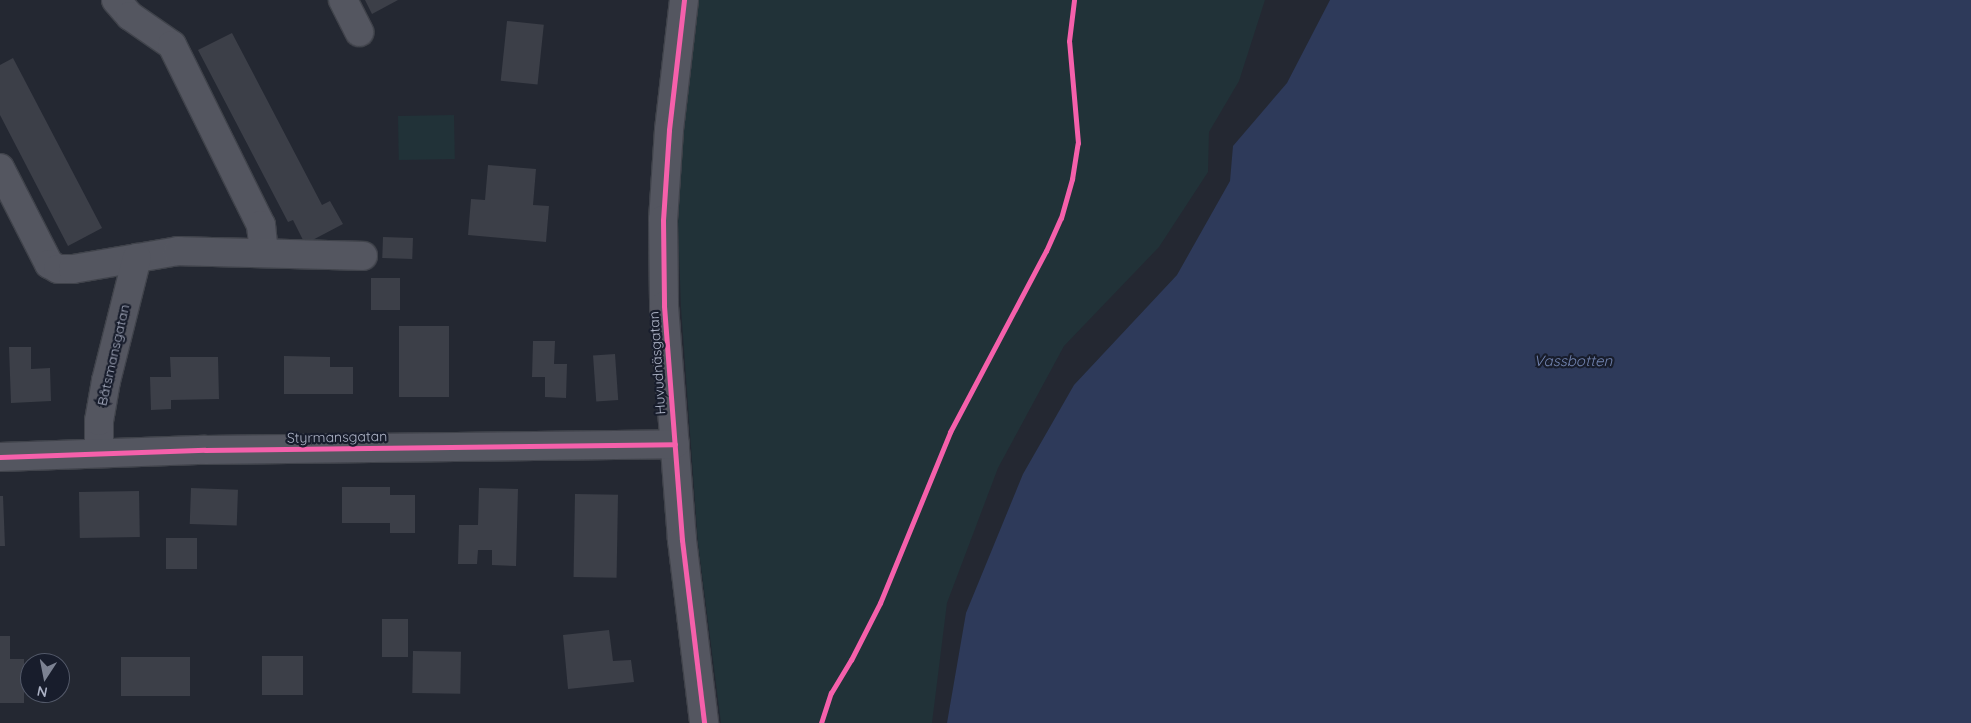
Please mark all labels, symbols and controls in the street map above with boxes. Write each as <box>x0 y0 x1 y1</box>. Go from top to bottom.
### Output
street label: Båtsmansgatan <box>93 303 133 407</box>
street label: Huvudnäsgatan <box>645 311 669 415</box>
water label: Vassbotten <box>1534 352 1612 370</box>
street label: Styrmansgatan <box>287 428 387 446</box>
north arrow <box>20 653 70 703</box>
text: N <box>36 682 49 702</box>

